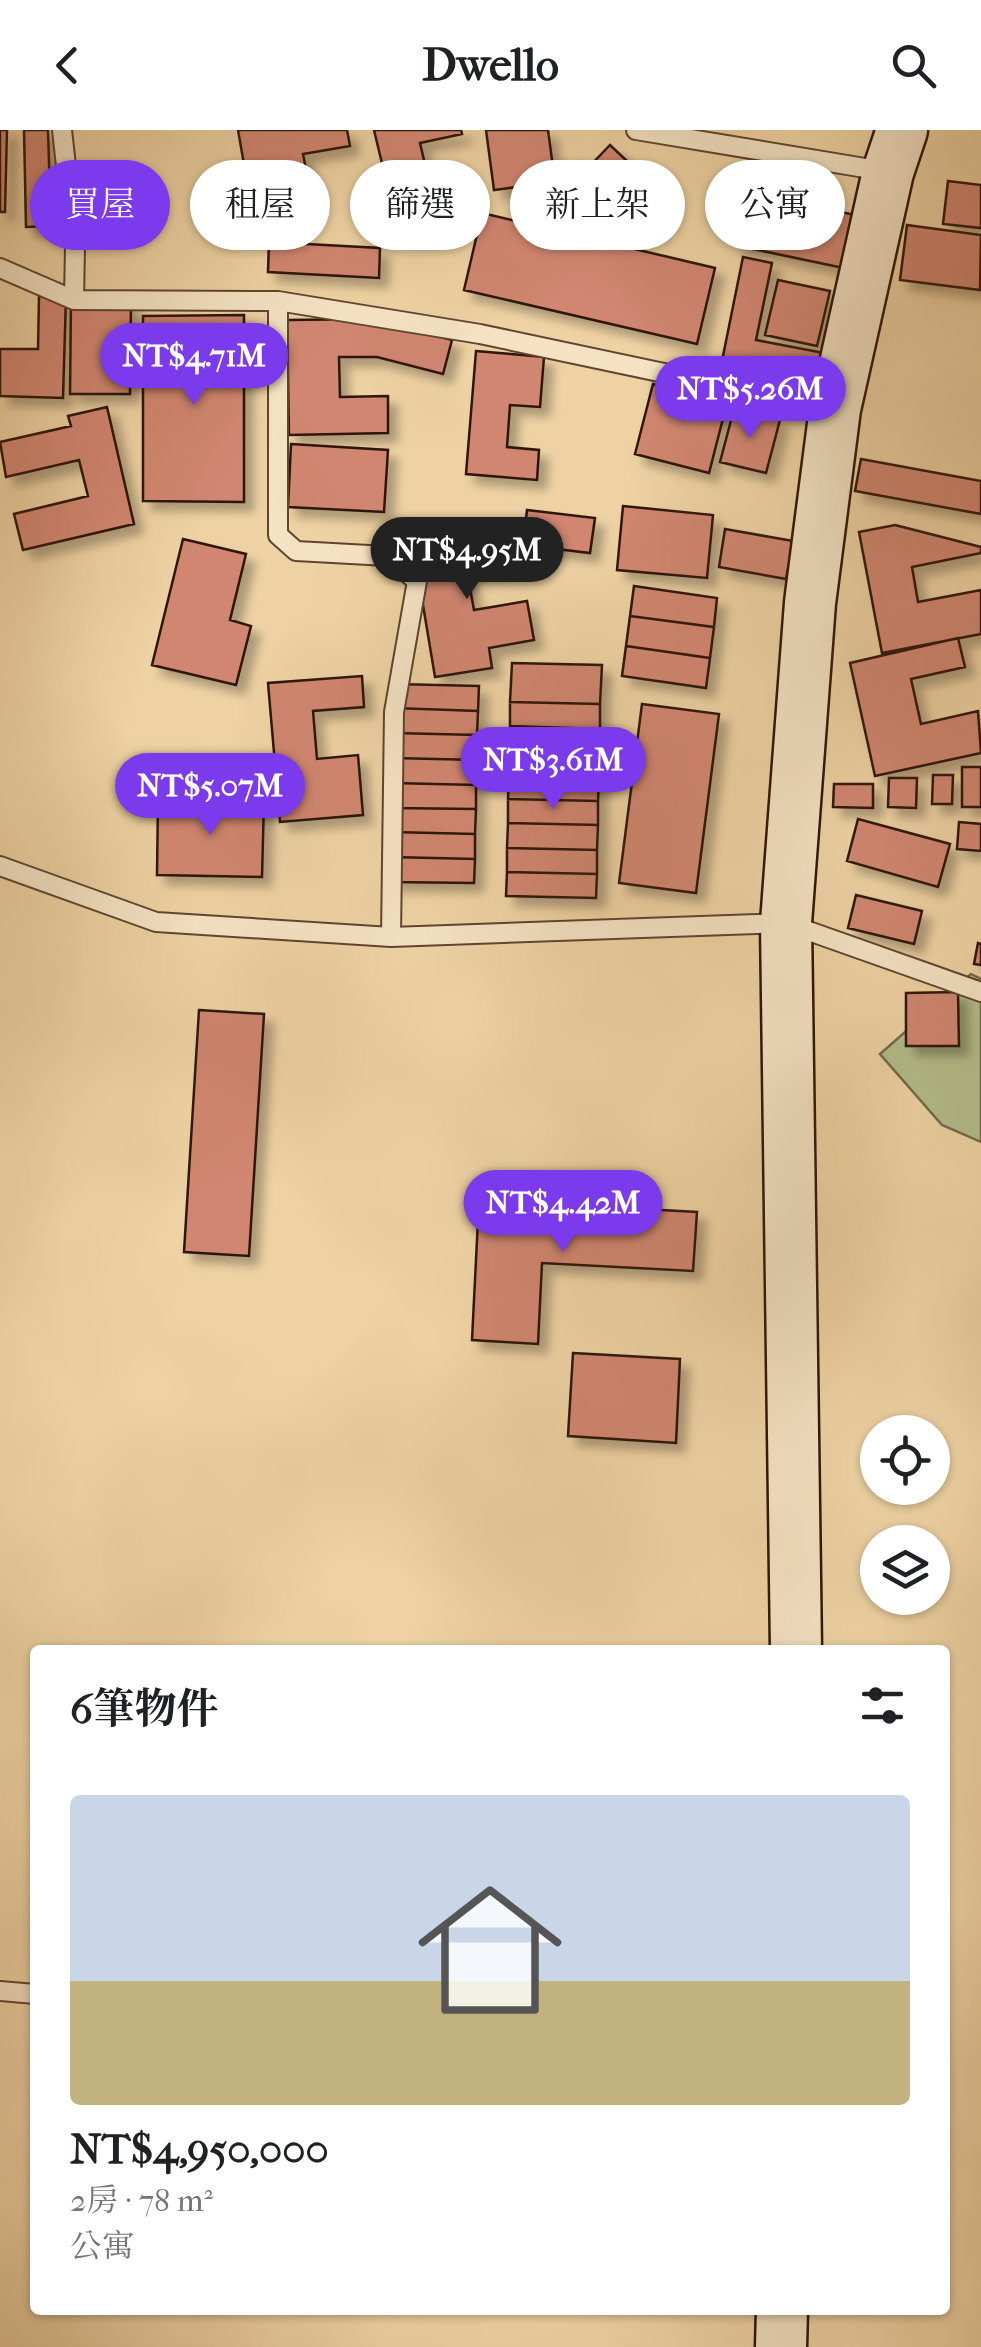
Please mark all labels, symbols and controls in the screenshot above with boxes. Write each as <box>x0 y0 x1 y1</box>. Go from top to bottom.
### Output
icon: back <box>40 38 95 93</box>
icon: search <box>886 38 941 93</box>
text: Dwello <box>422 39 559 92</box>
chip: 買屋 <box>30 160 170 250</box>
chip: 租屋 <box>190 160 330 250</box>
chip: 篩選 <box>350 160 490 250</box>
chip: 新上架 <box>510 160 685 250</box>
chip: 公寓 <box>705 160 845 250</box>
pin: NT$4.71M <box>91 323 297 408</box>
text: NT$4.71M <box>122 337 266 374</box>
pin: NT$5.26M <box>647 356 853 441</box>
text: NT$5.26M <box>677 370 823 407</box>
pin: NT$4.95M <box>364 517 570 602</box>
text: NT$4.95M <box>393 531 541 568</box>
pin: NT$3.61M <box>450 727 656 812</box>
text: NT$3.61M <box>483 741 623 778</box>
pin: NT$5.07M <box>107 753 313 838</box>
text: NT$5.07M <box>137 767 283 804</box>
pin: NT$4.42M <box>460 1170 666 1255</box>
text: NT$4.42M <box>486 1184 640 1221</box>
map controls <box>860 1415 950 1615</box>
button: locate <box>860 1415 950 1505</box>
button: layers <box>860 1525 950 1615</box>
icon: filters <box>855 1678 910 1733</box>
text: 6筆物件 <box>70 1685 219 1734</box>
icon: home <box>400 1860 580 2040</box>
text: NT$4,950,000 <box>70 2125 329 2174</box>
text: 2房 · 78 m² <box>70 2182 213 2219</box>
text: 公寓 <box>70 2228 134 2265</box>

